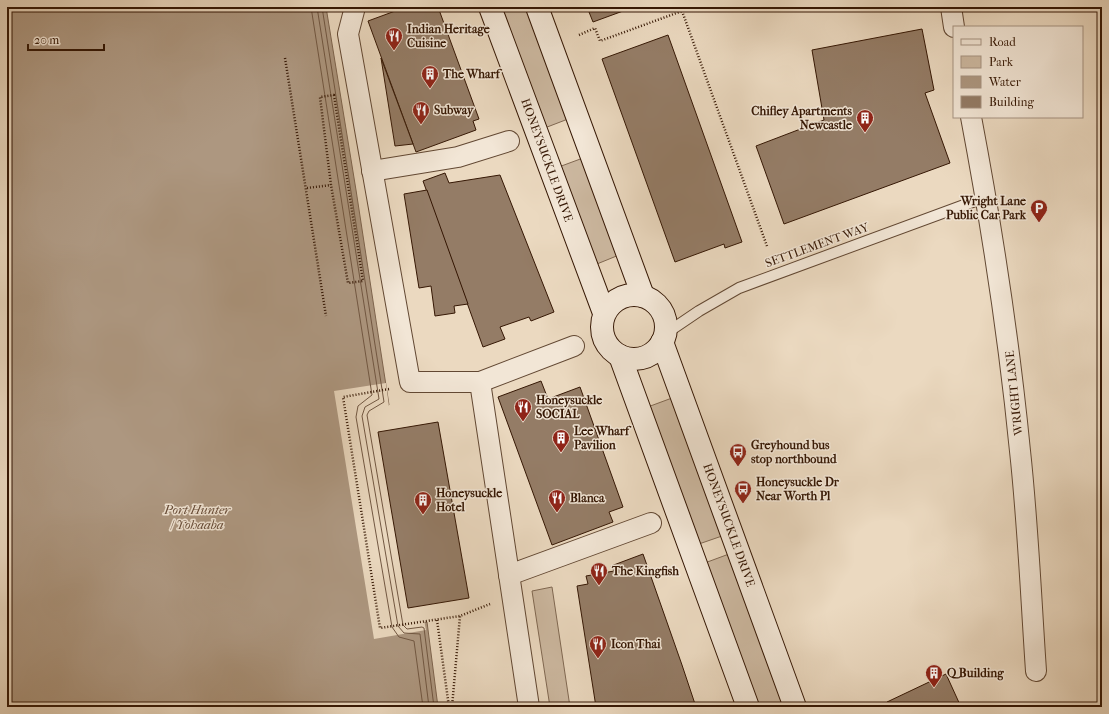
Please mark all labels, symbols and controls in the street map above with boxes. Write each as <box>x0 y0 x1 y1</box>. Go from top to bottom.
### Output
place label: Indian Heritage Cuisine <box>407 22 490 50</box>
scale bar <box>28 26 104 52</box>
restaurant icon: Indian Heritage Cuisine <box>384 26 404 51</box>
legend <box>953 26 1083 118</box>
text: 20 m <box>34 33 59 47</box>
text: Road <box>989 35 1016 49</box>
text: Park <box>989 55 1014 69</box>
building icon: The Wharf <box>420 64 440 89</box>
place label: The Wharf <box>442 67 503 81</box>
text: Water <box>988 75 1022 89</box>
text: Building <box>989 95 1034 109</box>
street label: HONEYSUCKLE DRIVE <box>518 96 576 224</box>
restaurant icon: Subway <box>411 100 431 125</box>
place label: Subway <box>434 103 474 118</box>
place label: Chifley Apartments Newcastle <box>751 104 853 132</box>
building icon: Chifley Apartments Newcastle <box>855 108 875 133</box>
place label: Wright Lane Public Car Park <box>946 194 1027 222</box>
parking icon: Wright Lane Public Car Park <box>1029 198 1049 223</box>
street label: SETTLEMENT WAY <box>763 219 871 270</box>
street label: WRIGHT LANE <box>1003 350 1026 437</box>
place label: Honeysuckle SOCIAL <box>536 393 602 421</box>
restaurant icon: Honeysuckle SOCIAL <box>513 397 533 422</box>
place label: Lee Wharf Pavilion <box>574 424 632 452</box>
building icon: Lee Wharf Pavilion <box>551 428 571 453</box>
place label: Greyhound bus stop northbound <box>751 438 837 467</box>
bus stop icon: Greyhound bus stop northbound <box>728 442 748 467</box>
street label: HONEYSUCKLE DRIVE <box>700 461 758 589</box>
place label: Honeysuckle Dr Near Worth Pl <box>756 475 840 503</box>
bus stop icon: Honeysuckle Dr Near Worth Pl <box>733 479 753 504</box>
place label: Honeysuckle Hotel <box>436 486 502 514</box>
restaurant icon: Blanca <box>547 488 567 513</box>
building icon: Honeysuckle Hotel <box>413 490 433 515</box>
place label: Blanca <box>570 491 605 505</box>
water label: Port Hunter / Yohaaba <box>163 502 231 532</box>
restaurant icon: The Kingfish <box>589 561 609 586</box>
place label: The Kingfish <box>611 564 679 579</box>
restaurant icon: Icon Thai <box>588 634 608 659</box>
place label: Icon Thai <box>611 637 661 651</box>
building icon: Q Building <box>924 663 944 688</box>
place label: Q Building <box>947 666 1004 681</box>

